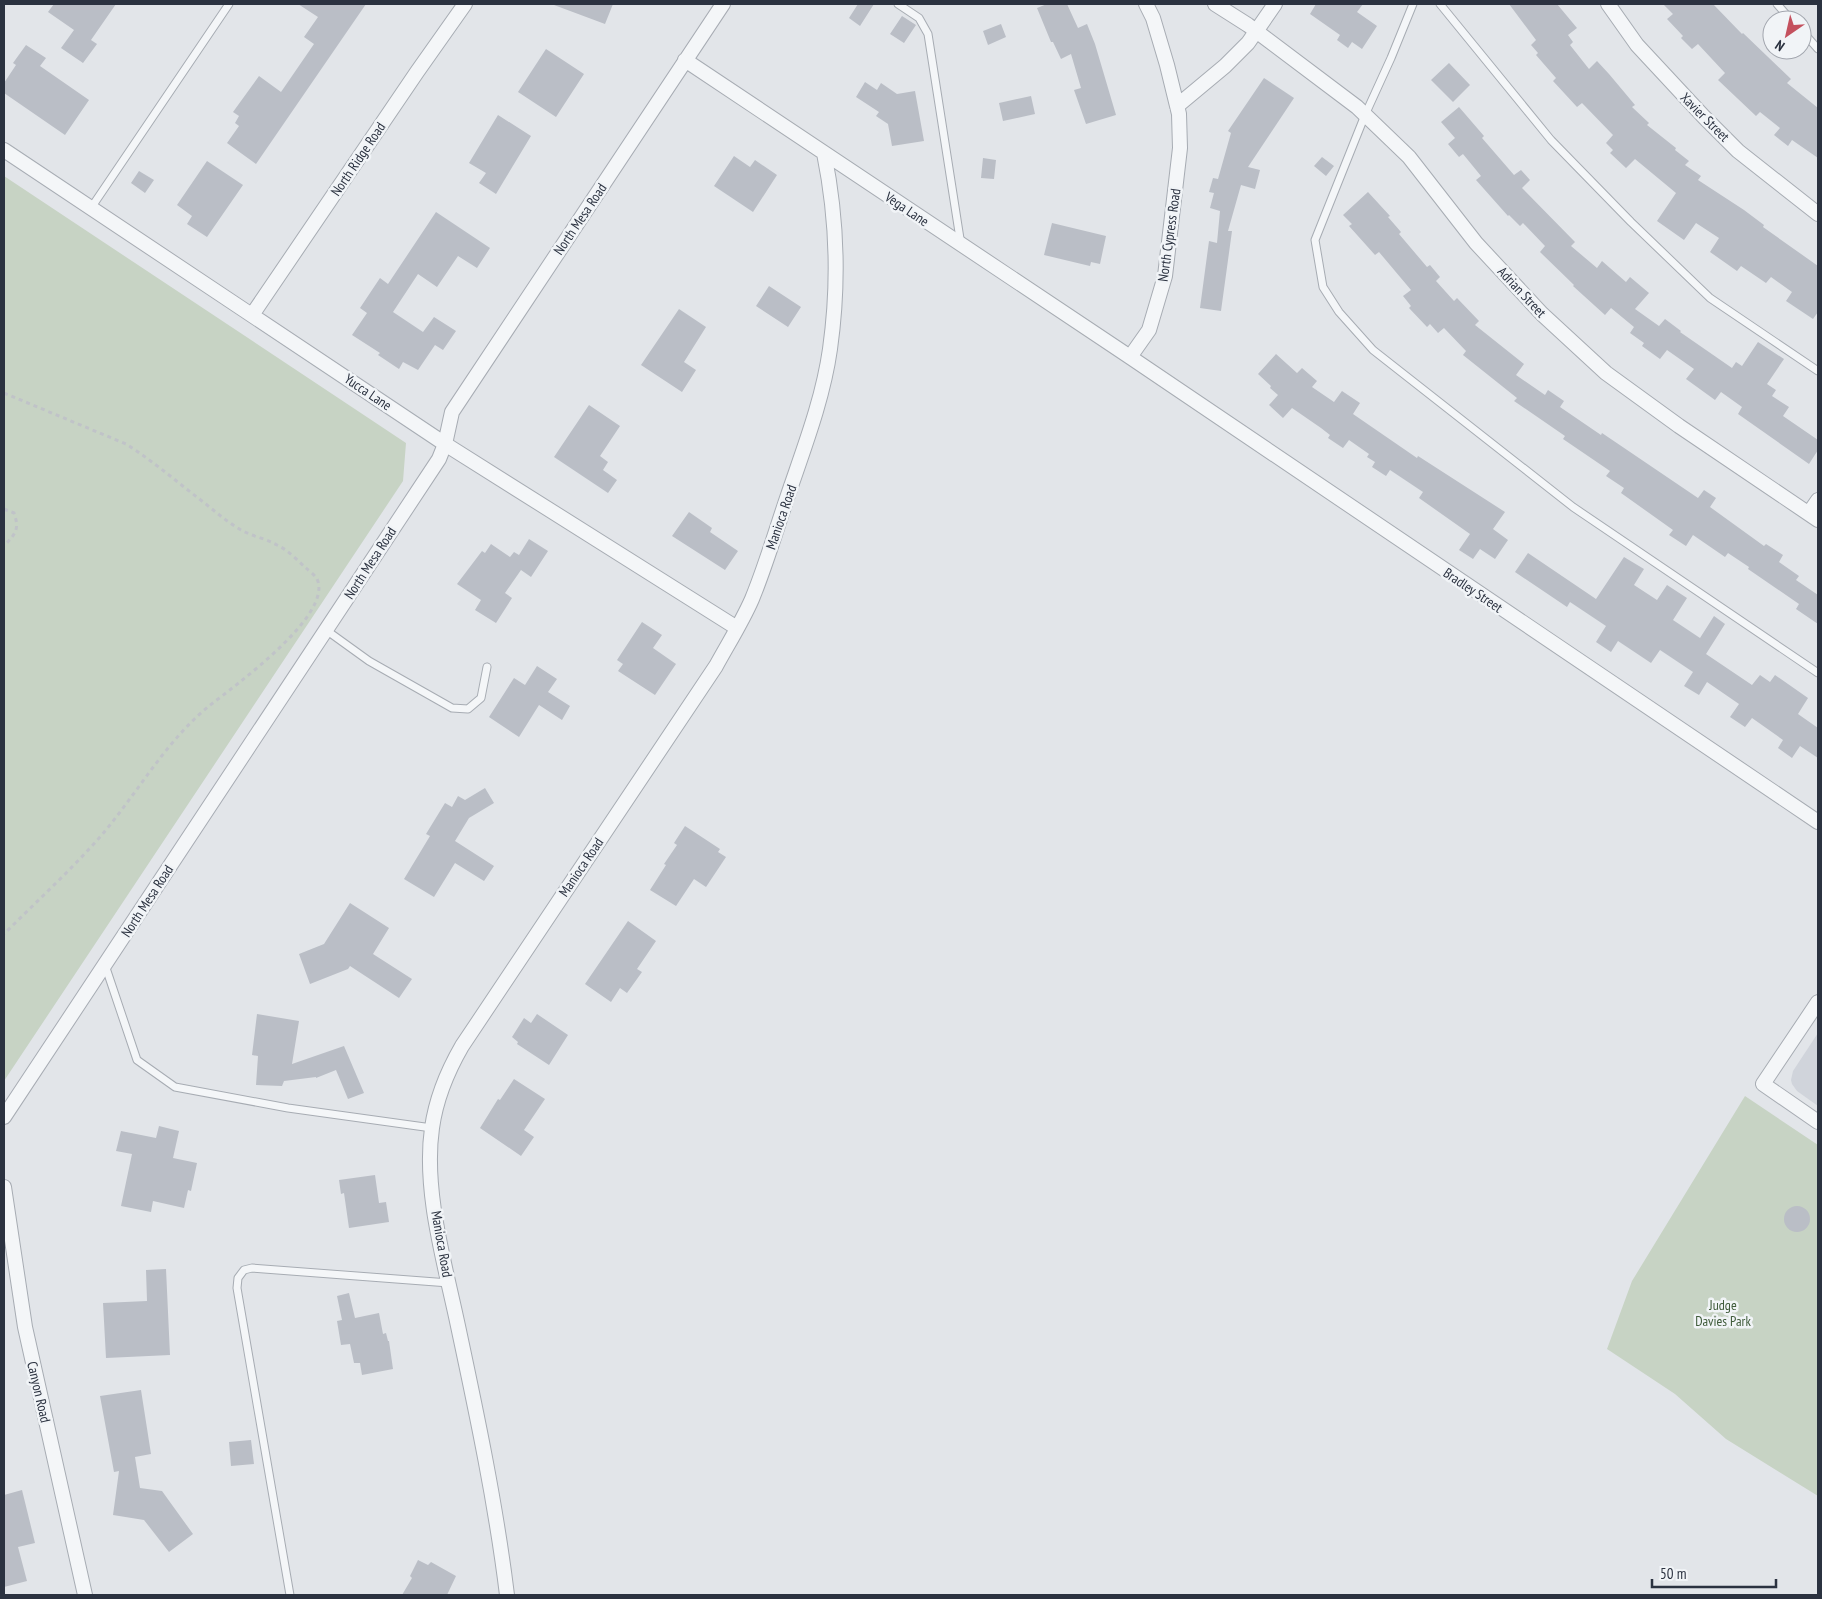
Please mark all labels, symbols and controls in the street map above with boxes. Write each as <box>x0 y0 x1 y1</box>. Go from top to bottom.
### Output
north arrow <box>1762 10 1812 60</box>
text: N <box>1772 36 1788 55</box>
street label: Xavier Street <box>1677 89 1734 146</box>
street label: North Ridge Road <box>327 119 389 199</box>
street label: North Mesa Road <box>549 180 611 258</box>
street label: Vega Lane <box>881 187 933 230</box>
street label: North Cypress Road <box>1154 187 1184 283</box>
street label: Adrian Street <box>1494 263 1550 321</box>
street label: Yucca Lane <box>341 370 395 414</box>
street label: Manioca Road <box>762 482 800 552</box>
street label: North Mesa Road <box>340 523 400 603</box>
street label: Bradley Street <box>1440 564 1506 616</box>
street label: Manioca Road <box>555 834 607 900</box>
street label: North Mesa Road <box>117 861 177 941</box>
street label: Manioca Road <box>427 1209 457 1279</box>
park label: Judge Davies Park <box>1695 1296 1751 1330</box>
street label: Canyon Road <box>23 1360 55 1424</box>
scale bar <box>1652 1556 1776 1588</box>
text: 50 m <box>1660 1564 1686 1583</box>

